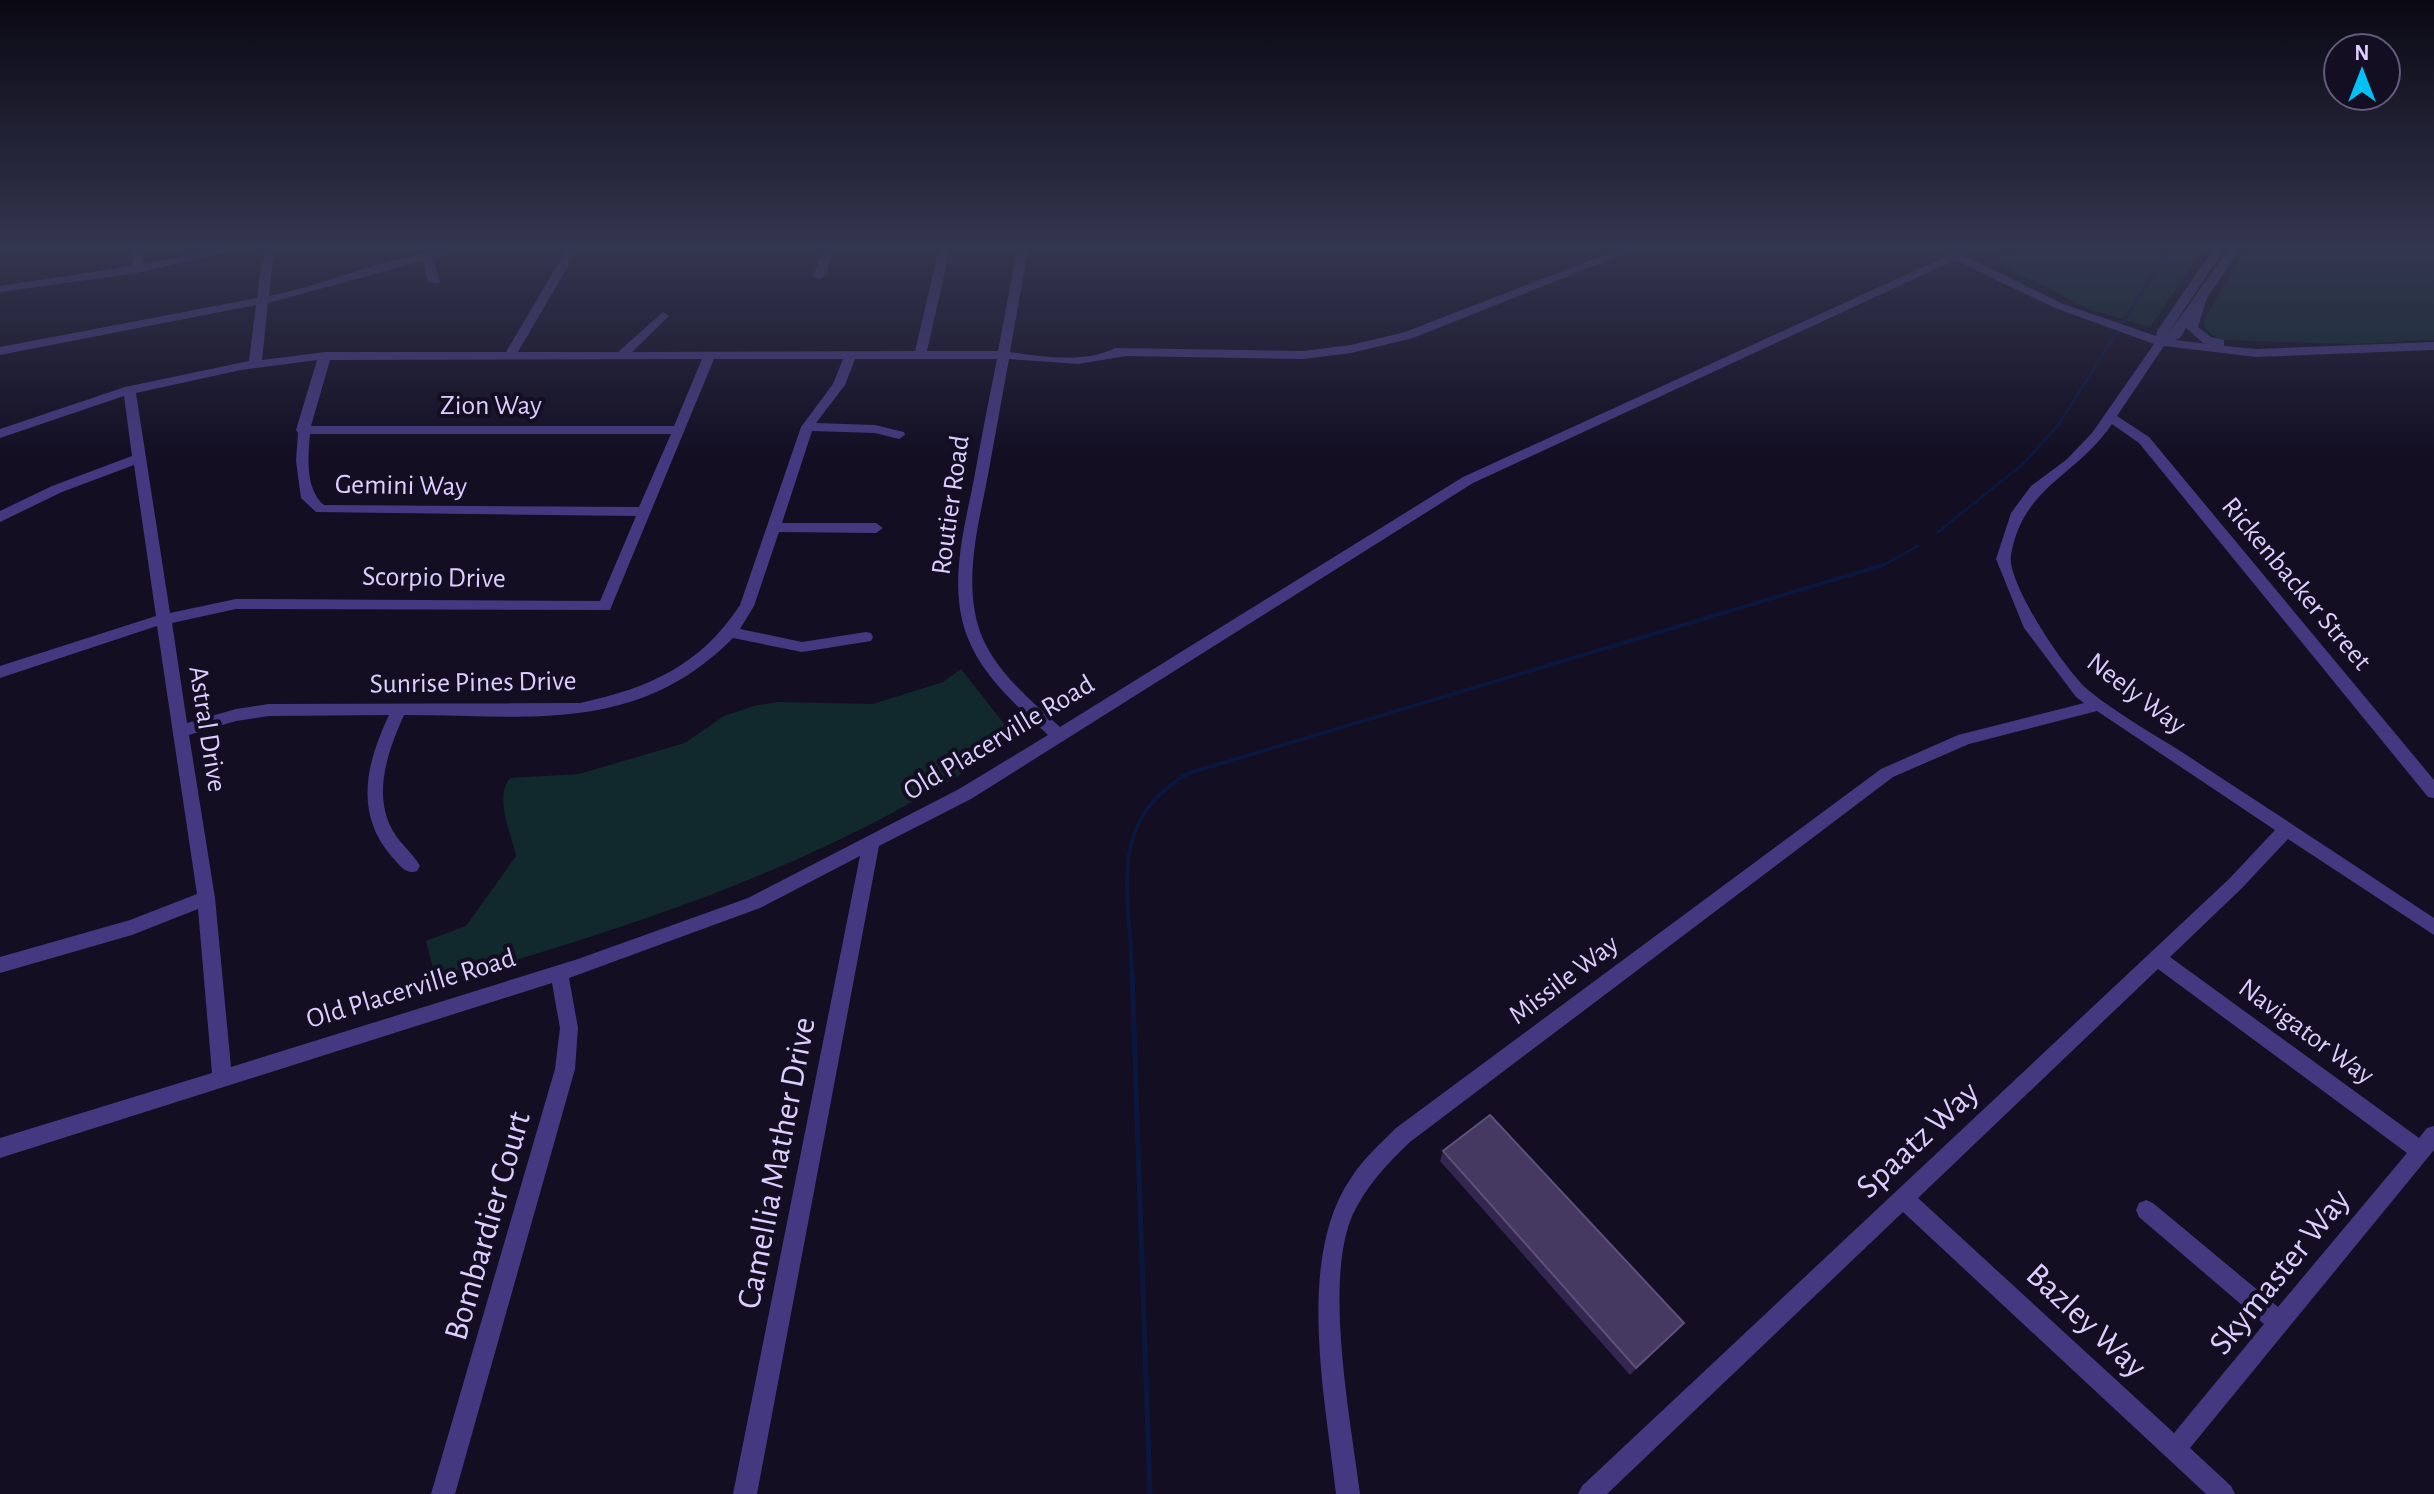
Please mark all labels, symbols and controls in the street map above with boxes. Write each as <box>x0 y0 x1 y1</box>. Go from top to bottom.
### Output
north arrow <box>2322 32 2402 112</box>
text: N <box>2354 42 2370 64</box>
street label: Zion Way <box>440 392 542 420</box>
street label: Routier Road <box>927 433 975 577</box>
street label: Gemini Way <box>335 471 467 501</box>
street label: Rickenbacker Street <box>2216 492 2376 676</box>
street label: Scorpio Drive <box>362 563 506 593</box>
street label: Neely Way <box>2081 648 2191 740</box>
street label: Astral Drive <box>183 664 231 794</box>
street label: Sunrise Pines Drive <box>369 667 577 699</box>
street label: Old Placerville Road <box>899 670 1099 806</box>
street label: Missile Way <box>1504 930 1624 1030</box>
street label: Old Placerville Road <box>303 944 519 1034</box>
street label: Navigator Way <box>2233 974 2379 1090</box>
street label: Camellia Mather Drive <box>732 1014 822 1312</box>
street label: Spaatz Way <box>1850 1075 1986 1205</box>
street label: Bombardier Court <box>439 1108 537 1344</box>
street label: Skymaster Way <box>2203 1182 2357 1361</box>
street label: Bazley Way <box>2019 1257 2153 1385</box>

